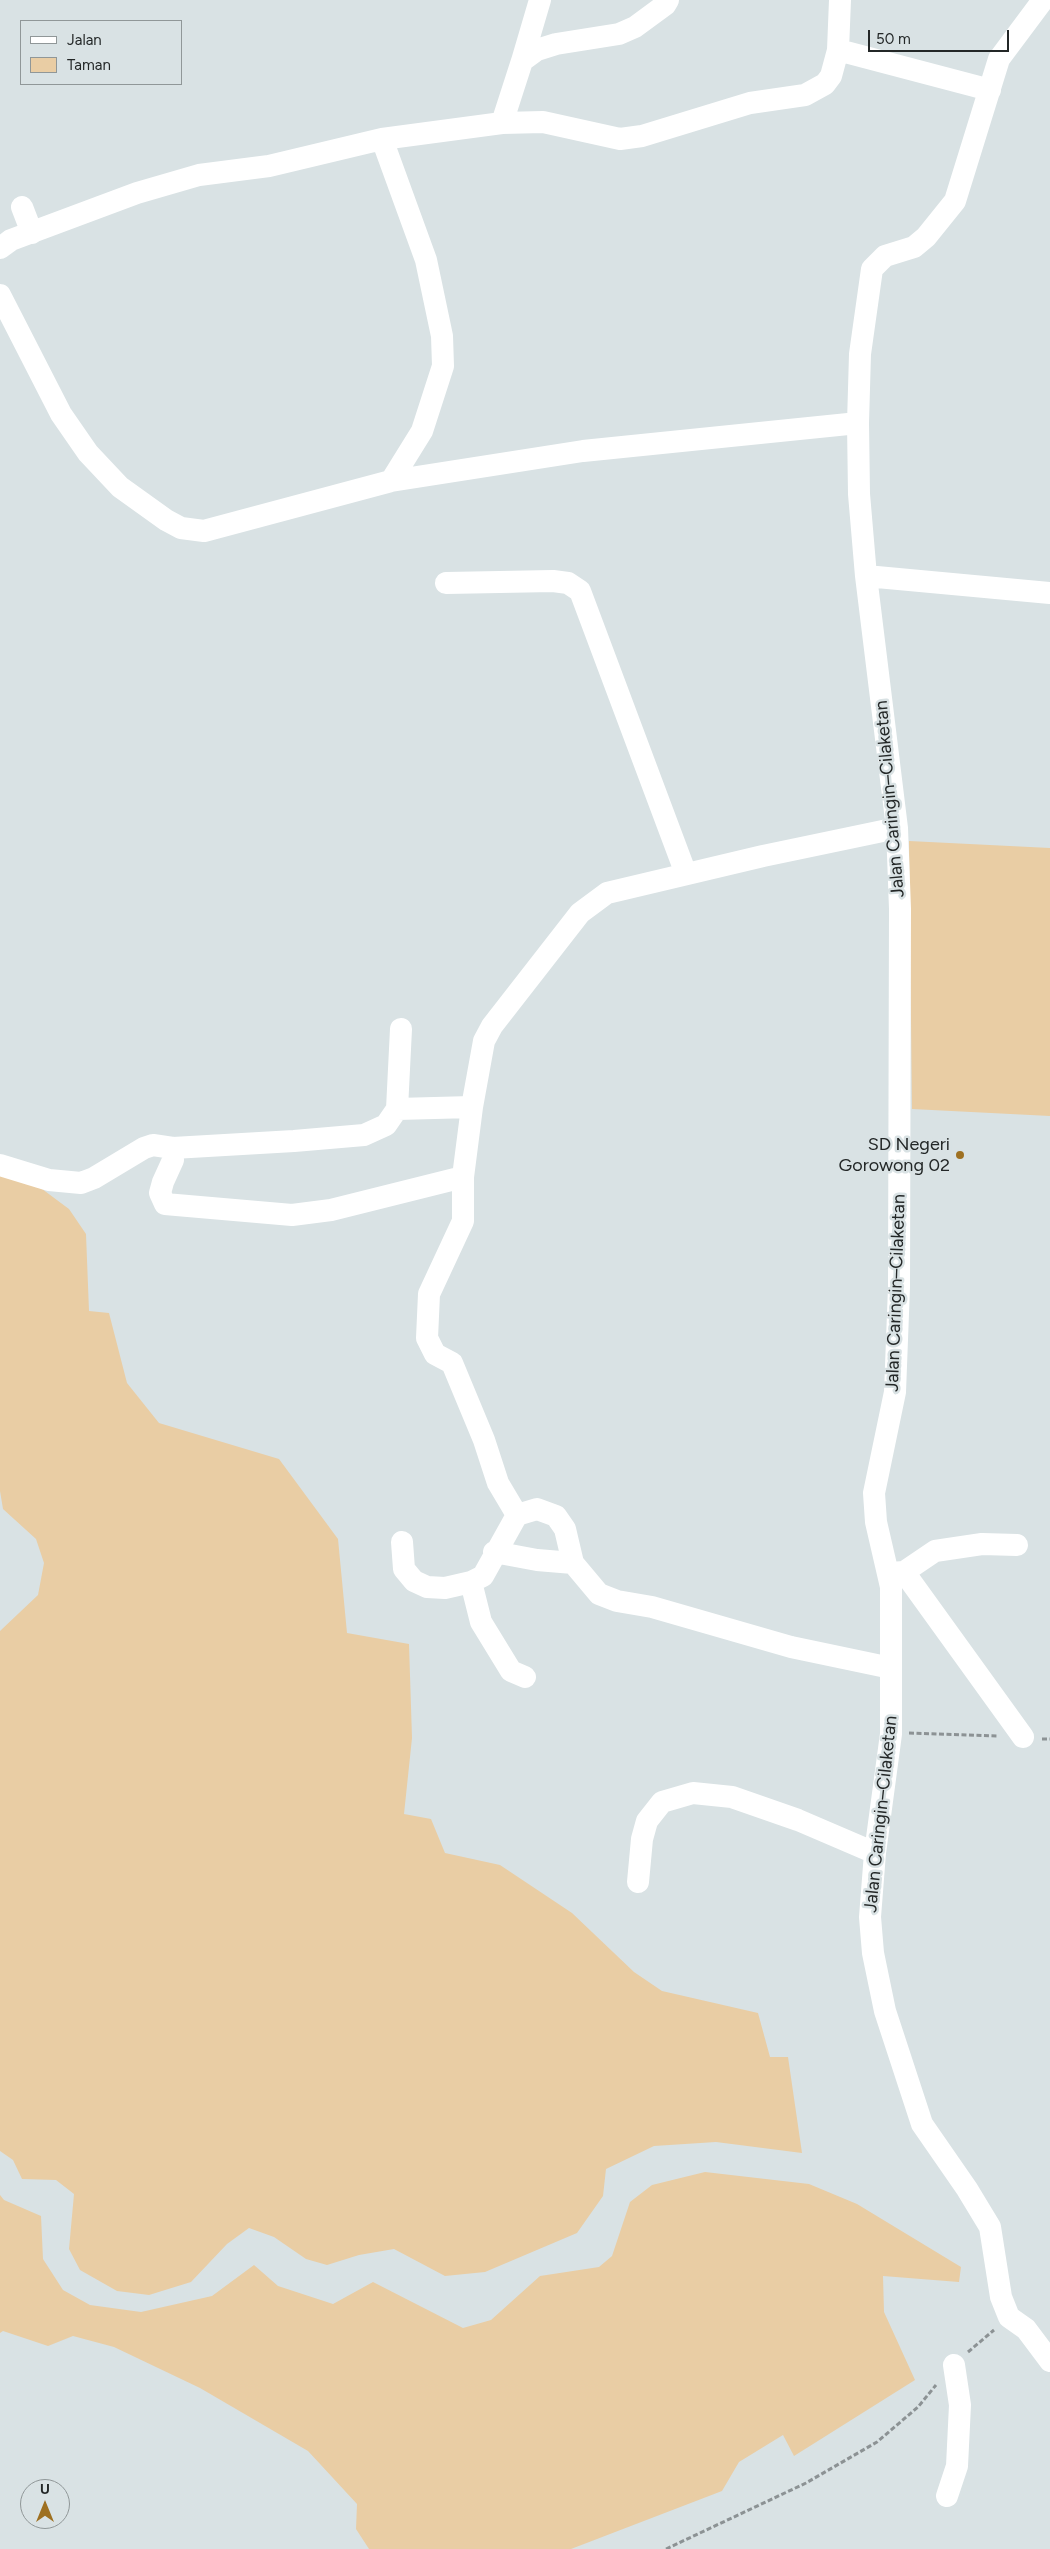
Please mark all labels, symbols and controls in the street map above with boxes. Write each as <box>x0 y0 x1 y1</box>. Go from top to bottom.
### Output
legend <box>20 20 182 85</box>
scale bar <box>870 20 1011 52</box>
text: 50 m <box>876 30 911 48</box>
text: Jalan <box>67 31 102 49</box>
text: Taman <box>67 56 111 74</box>
street label: Jalan Caringin–Cilaketan <box>871 700 909 898</box>
place label: SD Negeri Gorowong 02 <box>839 1134 950 1176</box>
marker: SD Negeri Gorowong 02 <box>954 1149 966 1161</box>
street label: Jalan Caringin–Cilaketan <box>882 1194 910 1392</box>
street label: Jalan Caringin–Cilaketan <box>860 1714 902 1914</box>
north arrow <box>20 2479 70 2529</box>
text: U <box>40 2481 50 2498</box>

